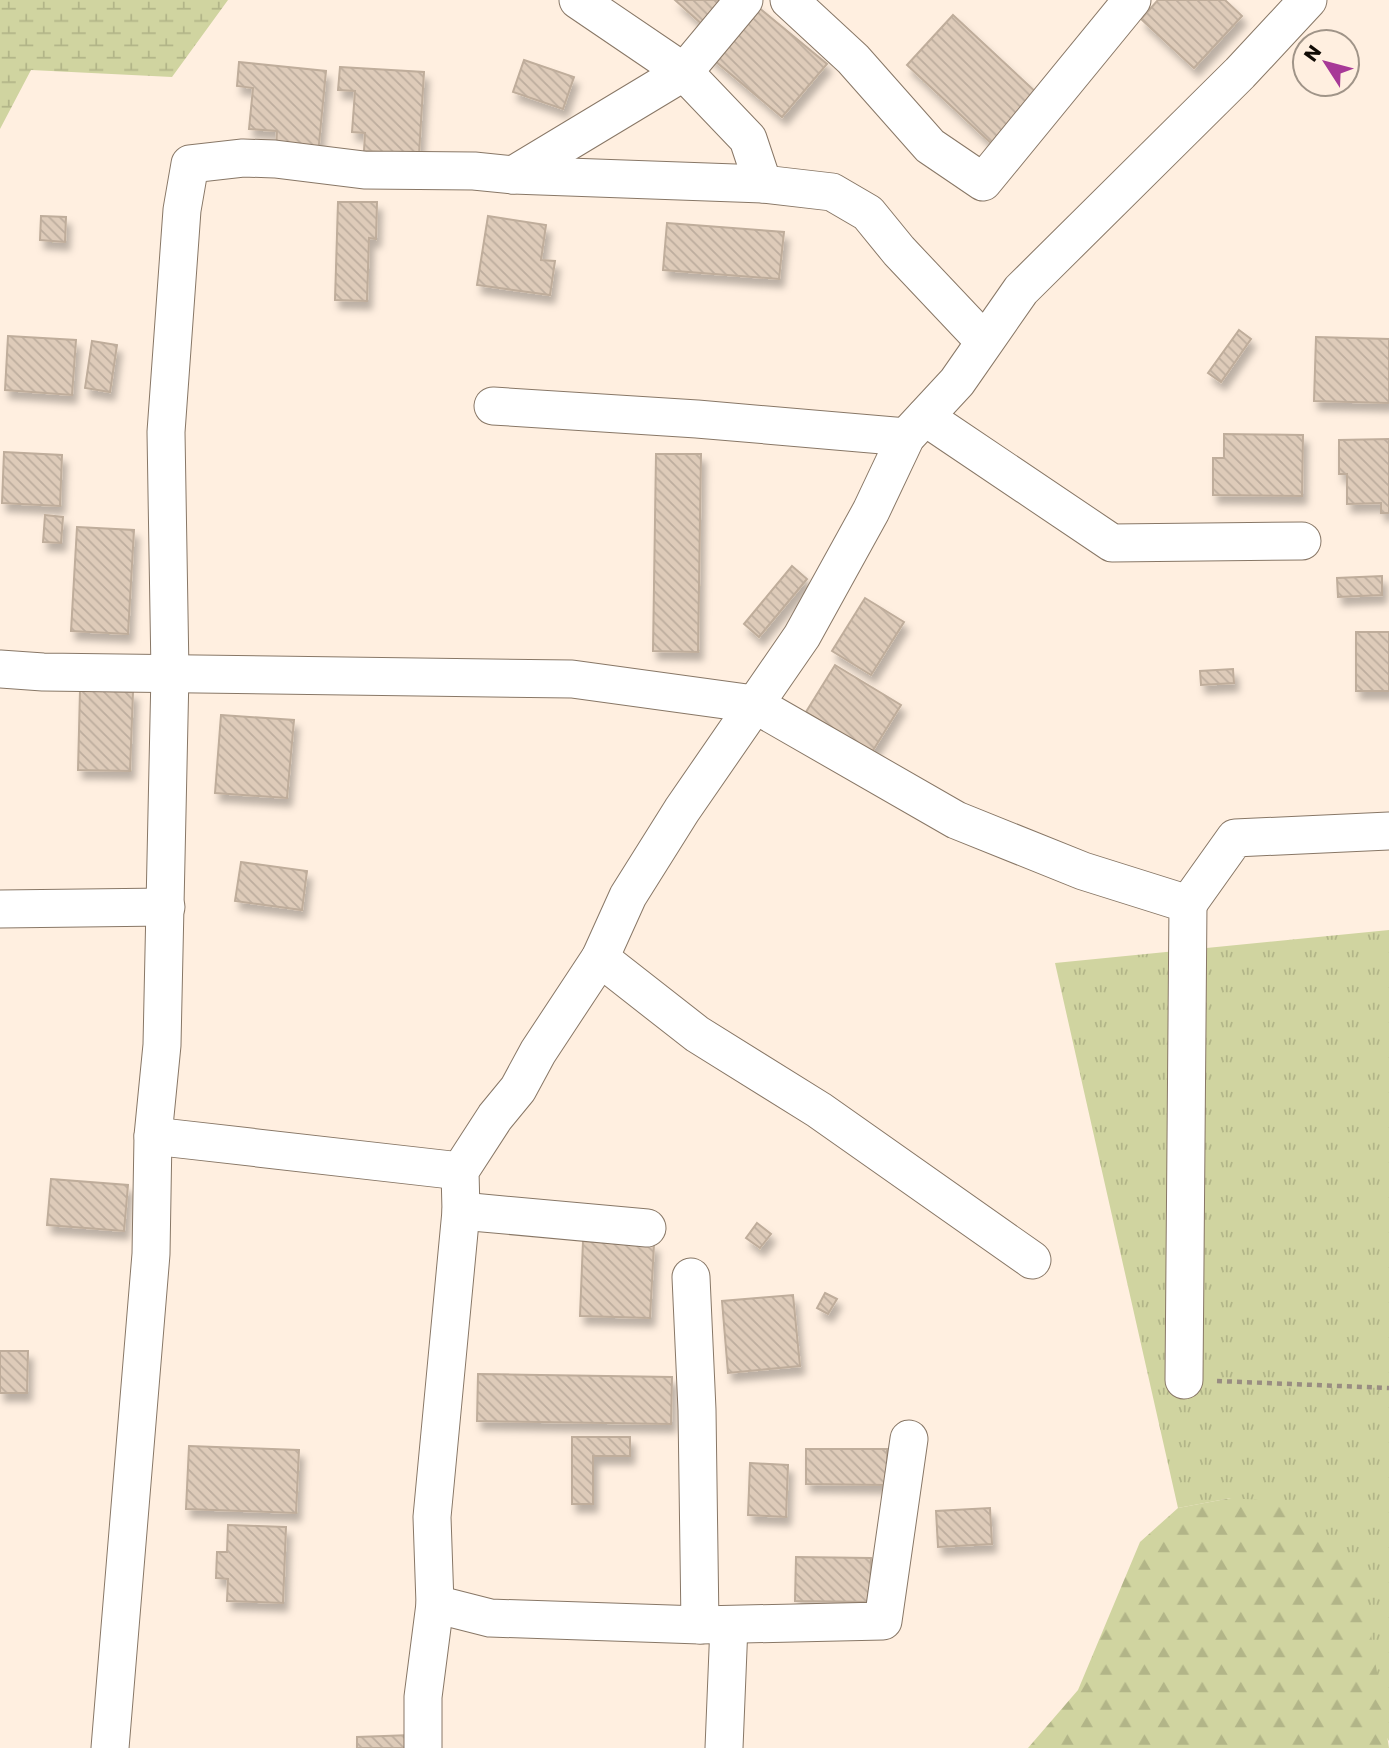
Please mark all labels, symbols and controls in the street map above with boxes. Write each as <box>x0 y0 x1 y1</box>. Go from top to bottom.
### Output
north arrow <box>1291 28 1361 98</box>
text: N <box>1298 40 1328 67</box>

